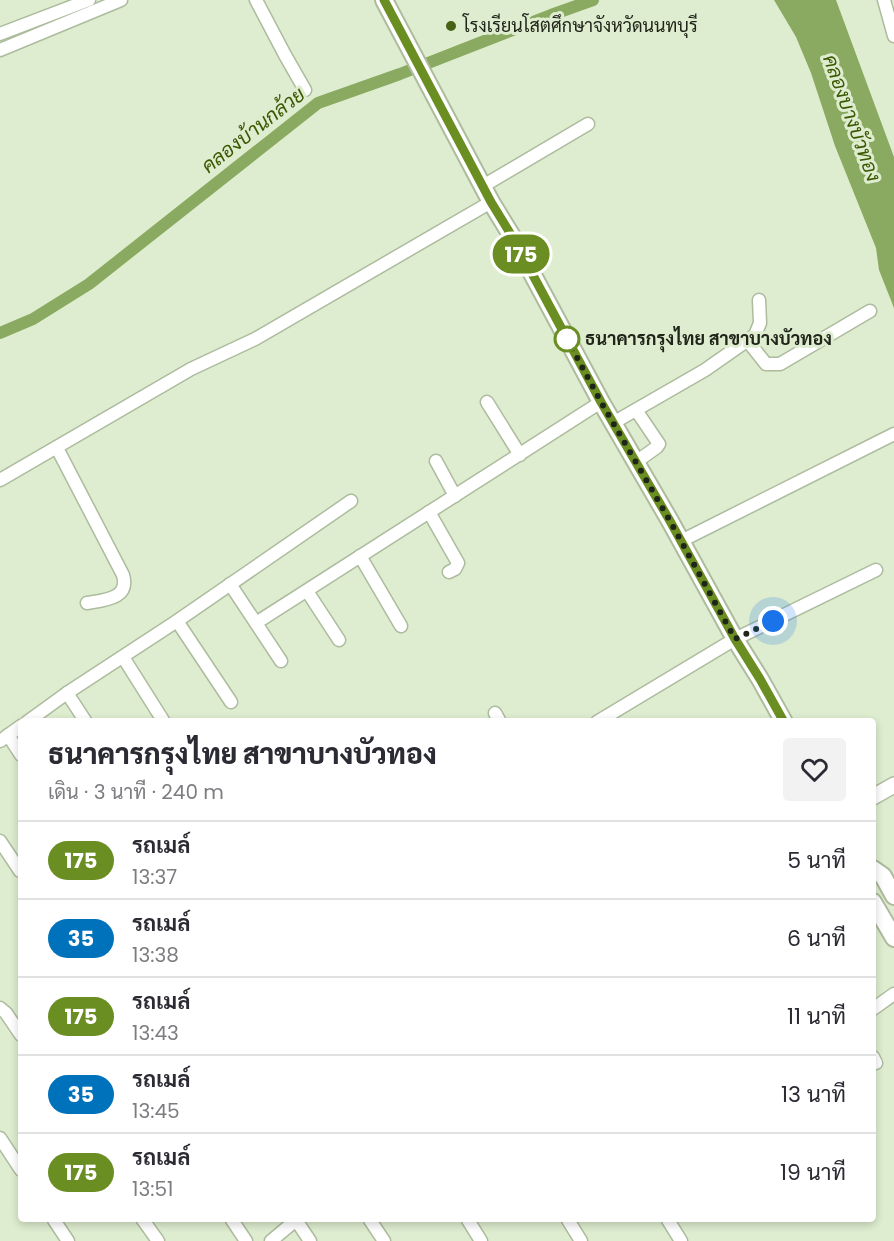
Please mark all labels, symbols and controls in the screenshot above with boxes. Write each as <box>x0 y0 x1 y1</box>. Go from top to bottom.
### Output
place label: โรงเรียนโสตศึกษาจังหวัดนนทบุรี <box>462 13 698 38</box>
marker: โรงเรียนโสตศึกษาจังหวัดนนทบุรี <box>444 19 458 33</box>
water label: คลองบางบัวทอง <box>816 51 888 185</box>
water label: คลองบ้านกล้วย <box>195 80 311 179</box>
line badge: 175 <box>486 234 556 274</box>
text: 175 <box>505 240 537 269</box>
marker: ธนาคารกรุงไทย สาขาบางบัวทอง <box>554 326 580 352</box>
place label: ธนาคารกรุงไทย สาขาบางบัวทอง <box>585 326 832 353</box>
your location <box>758 606 788 636</box>
text: ธนาคารกรุงไทย สาขาบางบัวทอง <box>48 735 437 774</box>
button: heart <box>783 738 846 801</box>
text: เดิน · 3 นาที · 240 m <box>48 778 224 806</box>
text: รถเมล์ <box>132 830 190 861</box>
text: 5 นาที <box>787 845 846 876</box>
text: 175 <box>65 846 97 875</box>
text: 13:37 <box>132 863 177 891</box>
text: รถเมล์ <box>132 908 190 939</box>
text: 6 นาที <box>787 923 846 954</box>
text: 35 <box>68 924 94 953</box>
text: 13:38 <box>132 941 179 969</box>
text: รถเมล์ <box>132 986 190 1017</box>
text: 11 นาที <box>787 1001 846 1032</box>
text: 175 <box>65 1002 97 1031</box>
text: 13:43 <box>132 1019 179 1047</box>
text: รถเมล์ <box>132 1064 190 1095</box>
text: 13 นาที <box>781 1079 846 1110</box>
text: 35 <box>68 1080 94 1109</box>
text: 13:45 <box>132 1097 180 1125</box>
text: รถเมล์ <box>132 1142 190 1173</box>
text: 19 นาที <box>780 1157 846 1188</box>
text: 175 <box>65 1158 97 1187</box>
text: 13:51 <box>132 1175 173 1203</box>

